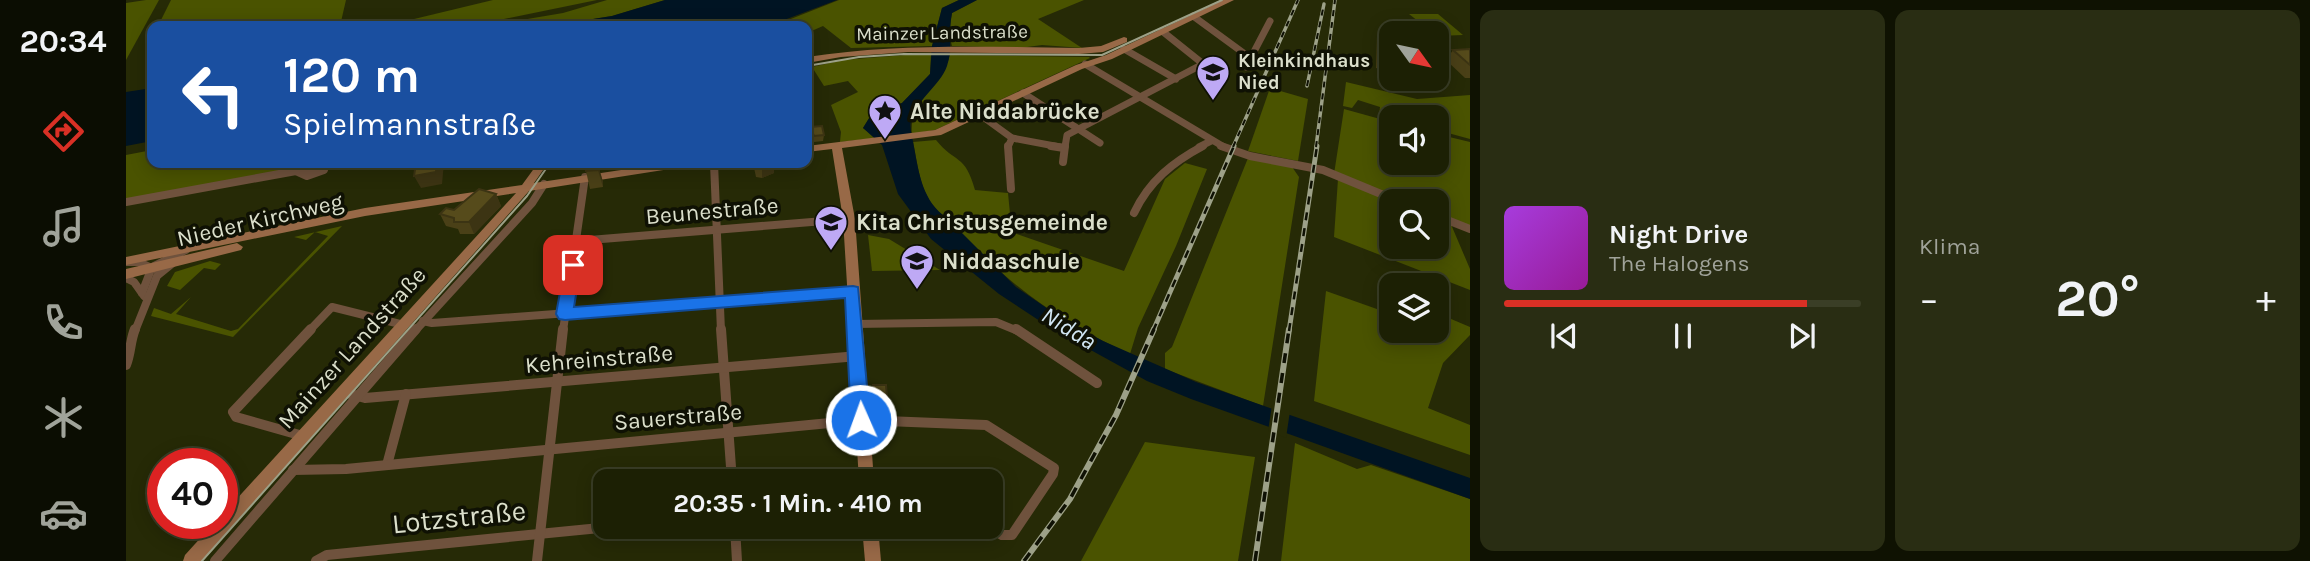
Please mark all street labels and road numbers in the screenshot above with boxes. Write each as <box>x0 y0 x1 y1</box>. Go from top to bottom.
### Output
street label: Mainzer Landstraße <box>856 21 1028 45</box>
street label: Nieder Kirchweg <box>174 188 346 252</box>
street label: Beunestraße <box>644 192 780 230</box>
street label: Mainzer Landstraße <box>272 262 432 434</box>
street label: Kehreinstraße <box>524 339 674 379</box>
street label: Sauerstraße <box>613 398 743 436</box>
street label: Lotzstraße <box>390 494 528 540</box>

